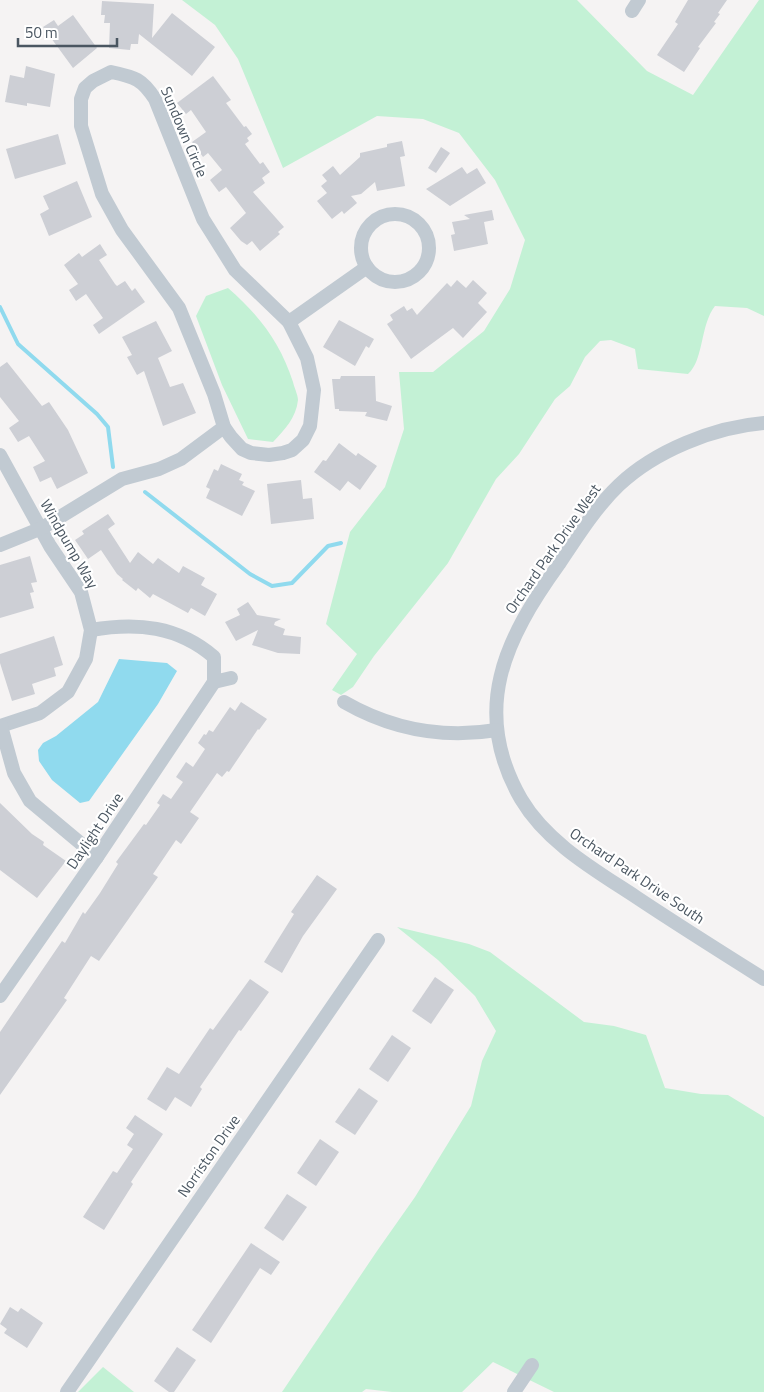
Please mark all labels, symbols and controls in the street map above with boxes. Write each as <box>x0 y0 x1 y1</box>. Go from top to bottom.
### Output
scale bar <box>18 15 116 47</box>
text: 50 m <box>25 21 58 44</box>
street label: Sundown Circle <box>155 83 214 181</box>
street label: Orchard Park Drive West <box>499 478 607 618</box>
street label: Windpump Way <box>34 495 104 593</box>
street label: Daylight Drive <box>60 788 129 874</box>
street label: Orchard Park Drive South <box>565 822 710 930</box>
street label: Norriston Drive <box>172 1110 246 1202</box>

